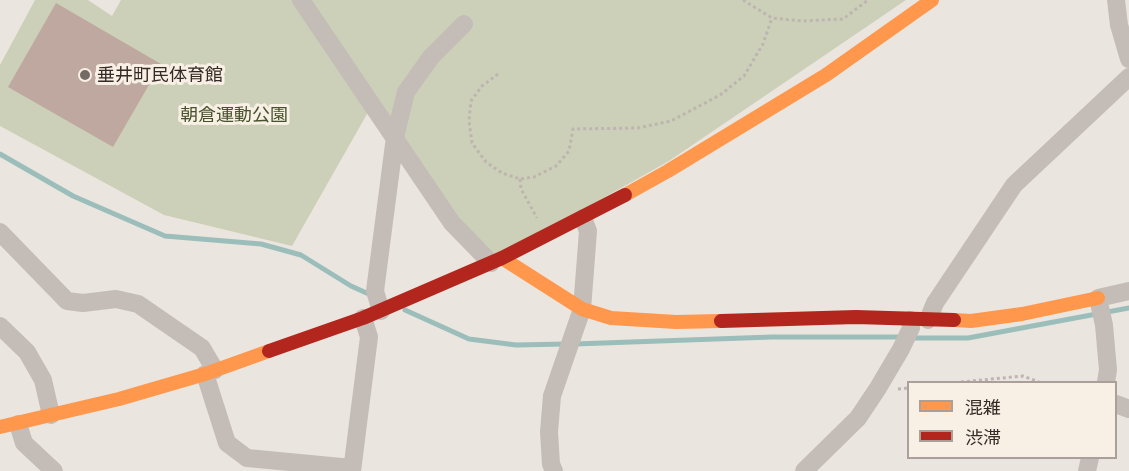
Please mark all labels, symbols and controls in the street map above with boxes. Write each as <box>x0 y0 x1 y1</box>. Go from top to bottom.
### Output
place label: 垂井町民体育館 <box>97 64 223 86</box>
marker: 垂井町民体育館 <box>78 68 92 82</box>
park label: 朝倉運動公園 <box>180 104 288 126</box>
legend <box>907 381 1117 459</box>
text: 混雑 <box>965 396 1001 418</box>
text: 渋滞 <box>965 426 1001 448</box>

